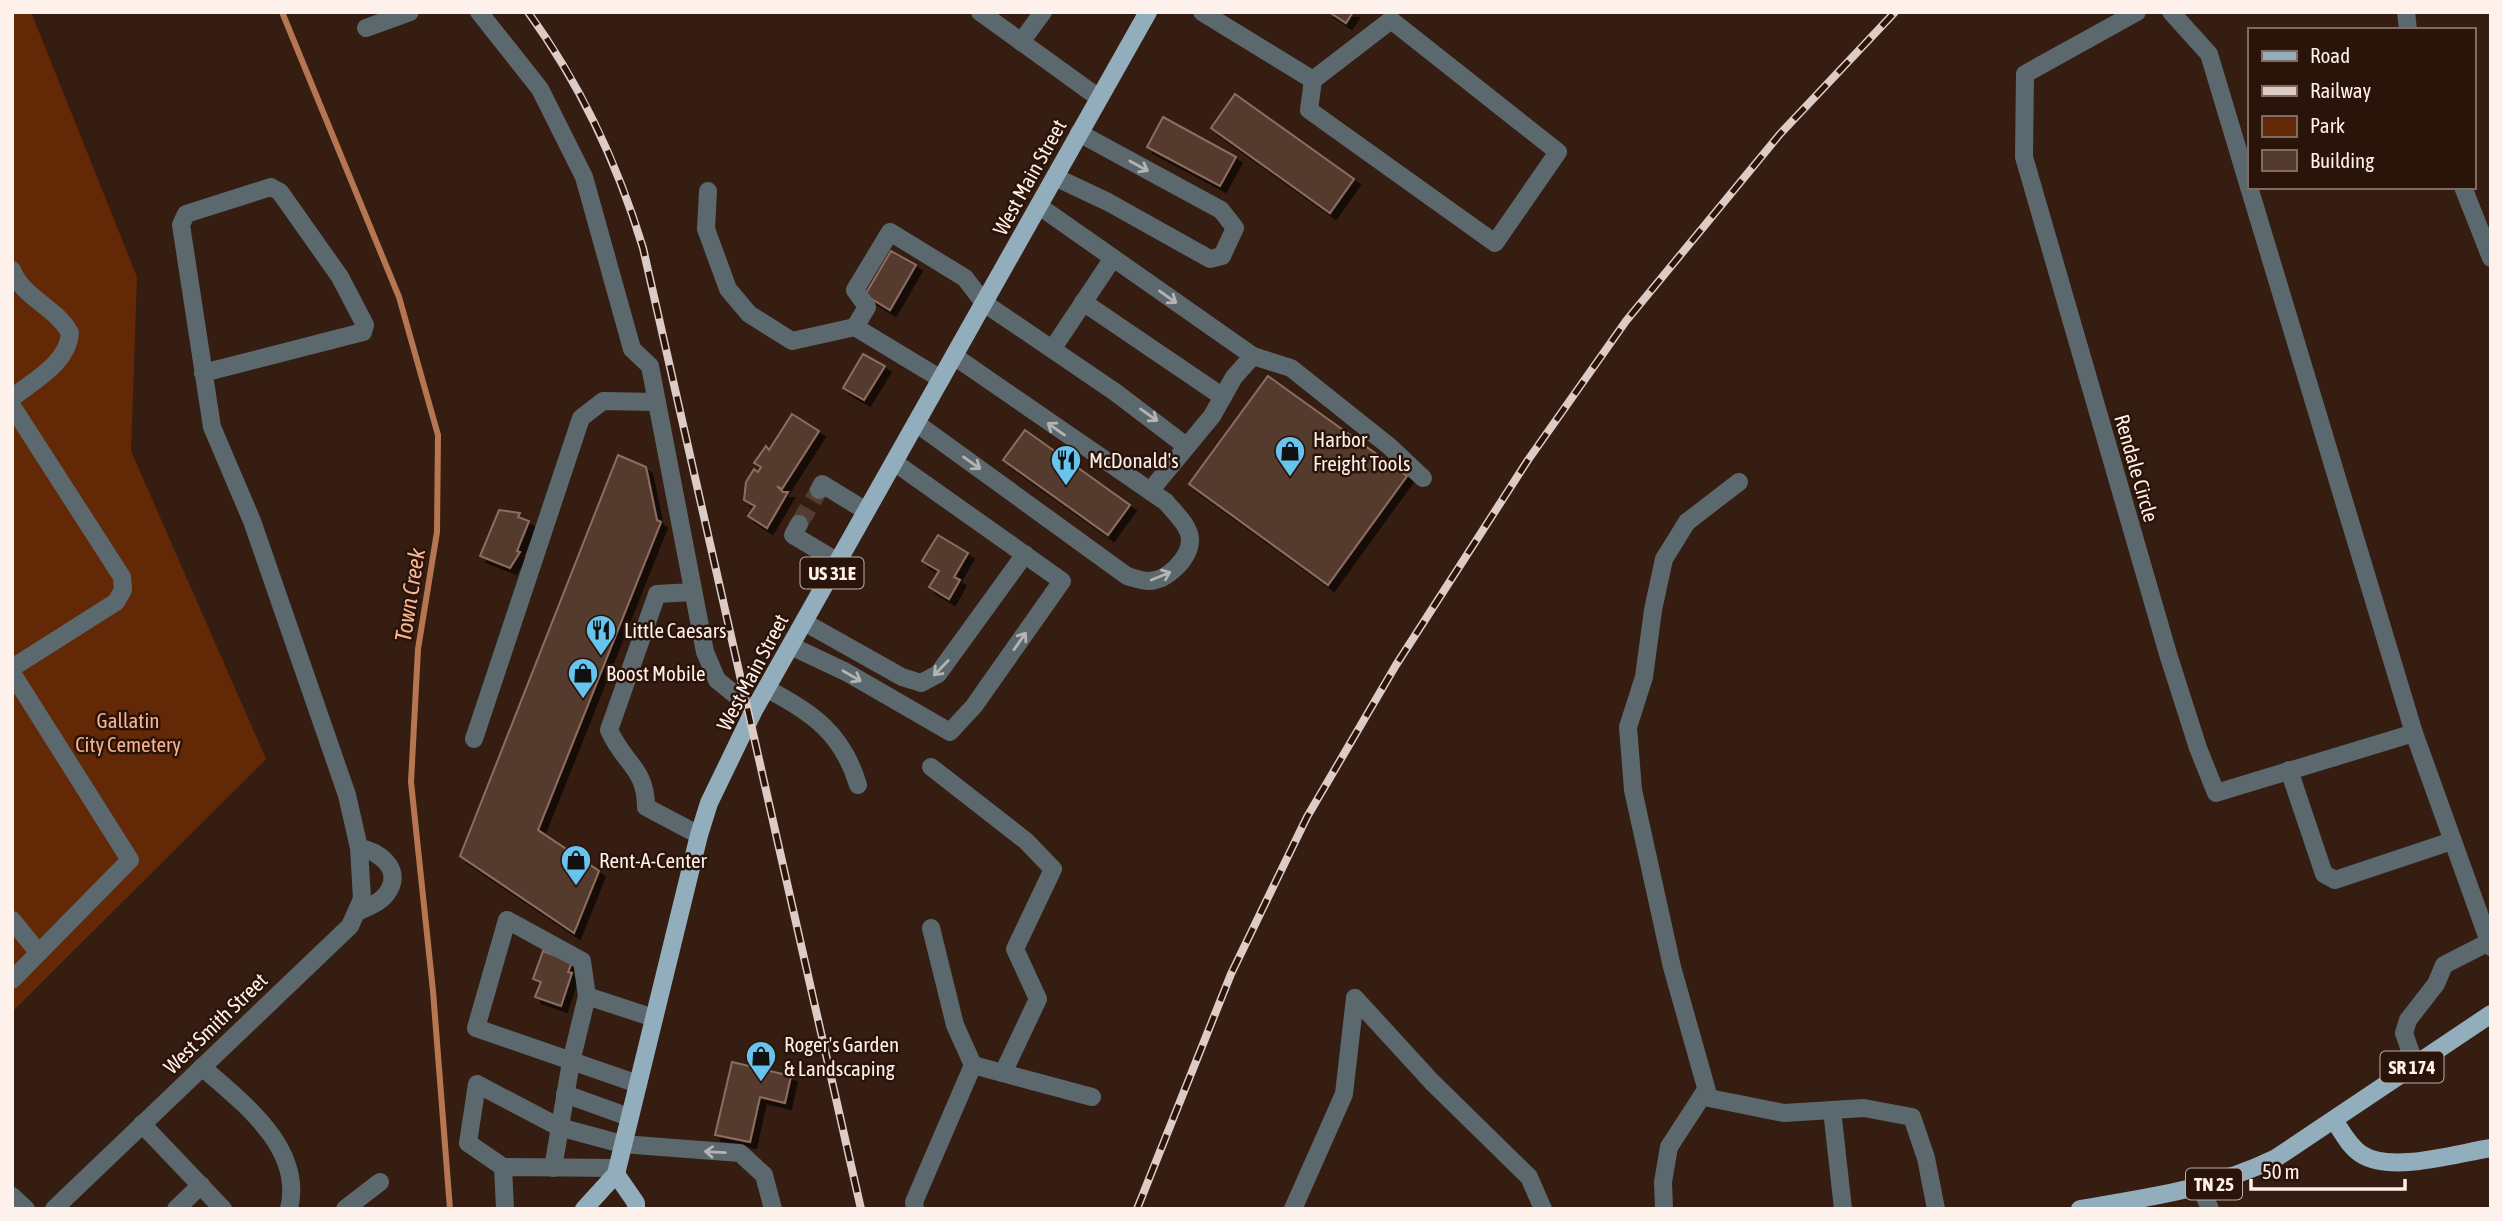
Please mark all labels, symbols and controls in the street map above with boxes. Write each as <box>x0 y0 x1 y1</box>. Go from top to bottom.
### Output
legend <box>2248 28 2475 189</box>
text: Road <box>2310 43 2350 67</box>
text: Railway <box>2310 78 2372 102</box>
text: Park <box>2310 113 2345 137</box>
street label: West Main Street <box>987 115 1071 239</box>
text: Building <box>2310 148 2374 172</box>
one-way arrow <box>1128 160 1149 173</box>
one-way arrow <box>1158 290 1178 304</box>
one-way arrow <box>1139 408 1158 422</box>
street label: Rendale Circle <box>2110 411 2164 525</box>
one-way arrow <box>1047 421 1066 436</box>
place label: Harbor Freight Tools <box>1313 427 1410 475</box>
shop icon: Harbor Freight Tools <box>1273 434 1307 478</box>
restaurant icon: McDonald's <box>1049 443 1083 487</box>
place label: McDonald's <box>1089 448 1179 472</box>
one-way arrow <box>962 455 981 470</box>
water label: Town Creek <box>390 546 430 644</box>
road number: US 31E <box>800 558 864 588</box>
one-way arrow <box>1149 569 1171 582</box>
street label: West Main Street <box>711 610 793 734</box>
restaurant icon: Little Caesars <box>584 613 618 657</box>
place label: Little Caesars <box>624 618 726 642</box>
one-way arrow <box>1013 632 1027 651</box>
shop icon: Boost Mobile <box>566 656 600 700</box>
one-way arrow <box>933 660 950 677</box>
place label: Boost Mobile <box>606 661 706 685</box>
one-way arrow <box>841 670 862 683</box>
park label: Gallatin City Cemetery <box>75 708 181 756</box>
shop icon: Rent-A-Center <box>559 843 593 887</box>
place label: Rent-A-Center <box>599 848 708 872</box>
street label: West Smith Street <box>158 968 272 1078</box>
place label: Roger's Garden & Landscaping <box>784 1032 899 1080</box>
shop icon: Roger's Garden & Landscaping <box>744 1039 778 1083</box>
road number: SR 174 <box>2380 1051 2444 1082</box>
one-way arrow <box>704 1145 727 1158</box>
scale bar <box>2251 1148 2405 1192</box>
text: 50 m <box>2262 1159 2300 1183</box>
road number: TN 25 <box>2186 1168 2242 1200</box>

